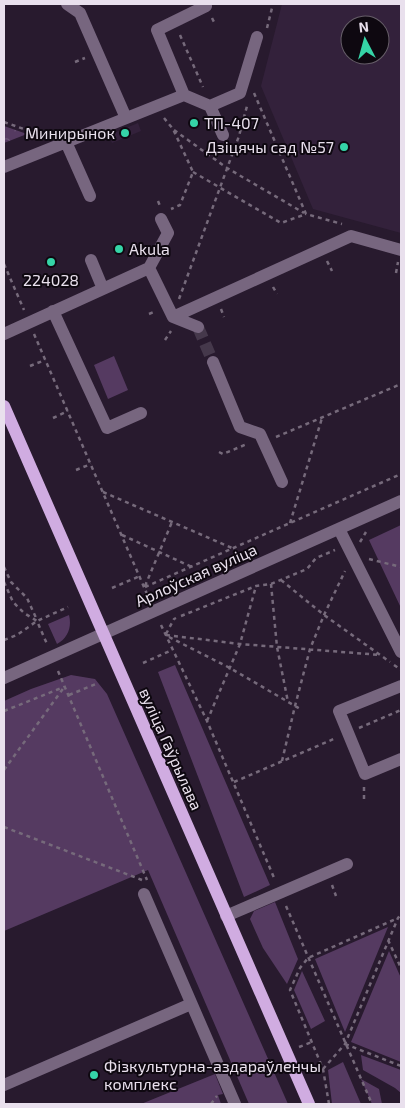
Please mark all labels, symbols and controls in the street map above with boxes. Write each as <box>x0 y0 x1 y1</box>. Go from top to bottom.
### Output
north arrow <box>340 15 390 65</box>
text: N <box>358 18 370 36</box>
place label: ТП-407 <box>204 113 259 132</box>
marker: ТП-407 <box>188 117 200 129</box>
place label: Минирынок <box>25 123 115 142</box>
marker: Минирынок <box>119 127 131 139</box>
place label: Дзіцячы сад №57 <box>206 137 334 156</box>
marker: Дзіцячы сад №57 <box>338 141 350 153</box>
place label: Akula <box>129 239 170 258</box>
marker: Akula <box>113 243 125 255</box>
marker: 224028 <box>45 256 57 268</box>
place label: 224028 <box>23 270 79 289</box>
street label: Арлоўская вуліца <box>132 539 260 611</box>
street label: вуліца Гаўрылава <box>135 685 207 813</box>
place label: Фізкультурна-аздараўленчы комплекс <box>104 1056 321 1093</box>
marker: Фізкультурна-аздараўленчы комплекс <box>88 1069 100 1081</box>

